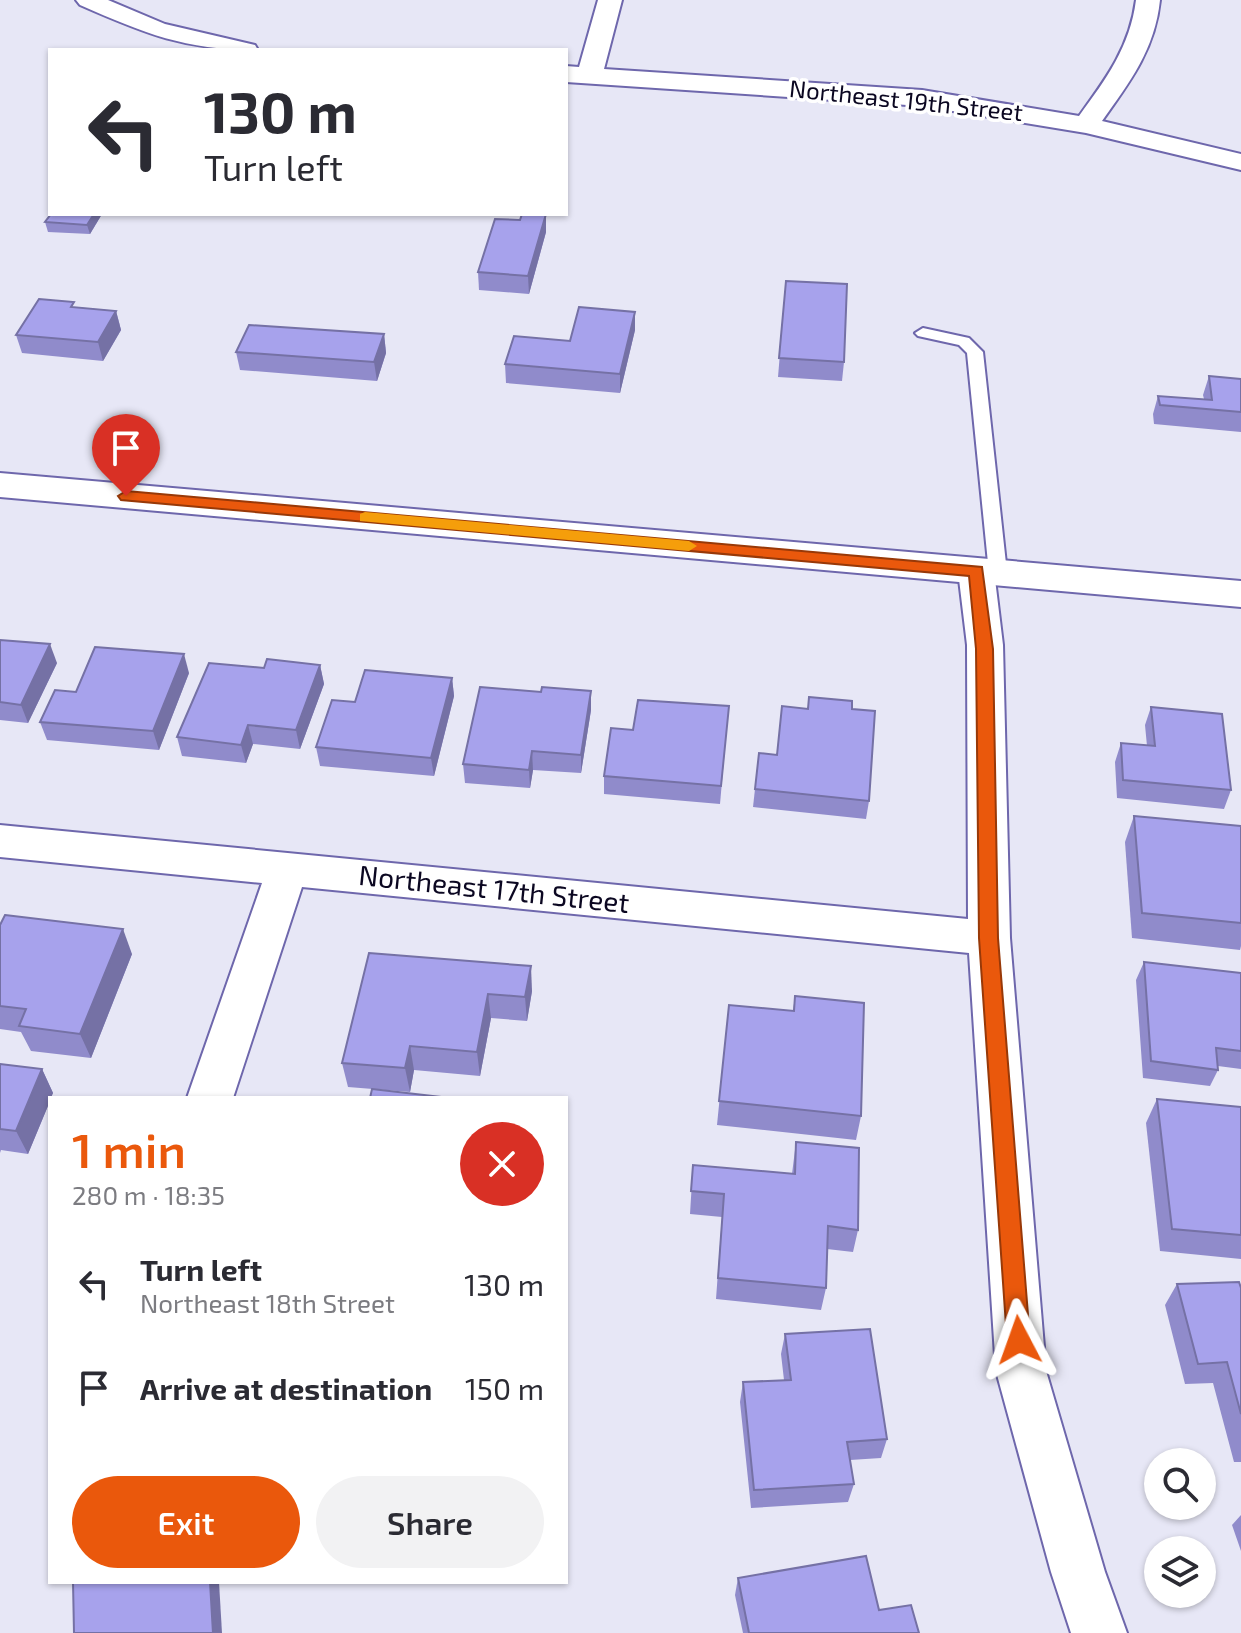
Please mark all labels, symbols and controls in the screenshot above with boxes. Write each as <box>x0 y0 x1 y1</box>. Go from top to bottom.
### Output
street label: Northeast 19th Street <box>788 73 1024 126</box>
text: 130 m <box>204 77 357 144</box>
icon: left <box>72 80 176 184</box>
text: Turn left <box>204 145 343 188</box>
pin <box>92 414 160 496</box>
icon: arrive <box>104 426 148 470</box>
street label: Northeast 17th Street <box>357 857 631 919</box>
text: 1 min <box>72 1120 186 1178</box>
button: close <box>460 1122 544 1206</box>
text: 280 m · 18:35 <box>72 1179 225 1210</box>
text: Turn left <box>140 1251 262 1287</box>
icon: left <box>72 1262 116 1306</box>
text: 130 m <box>464 1266 544 1302</box>
text: Northeast 18th Street <box>140 1287 395 1318</box>
position arrow <box>977 1298 1061 1382</box>
icon: arrive <box>72 1366 116 1410</box>
text: Arrive at destination <box>140 1370 432 1406</box>
text: 150 m <box>465 1370 544 1406</box>
map controls <box>1144 1448 1216 1608</box>
button: search <box>1144 1448 1216 1520</box>
button: Exit <box>72 1476 300 1568</box>
button: Share <box>316 1476 544 1568</box>
button: layers <box>1144 1536 1216 1608</box>

